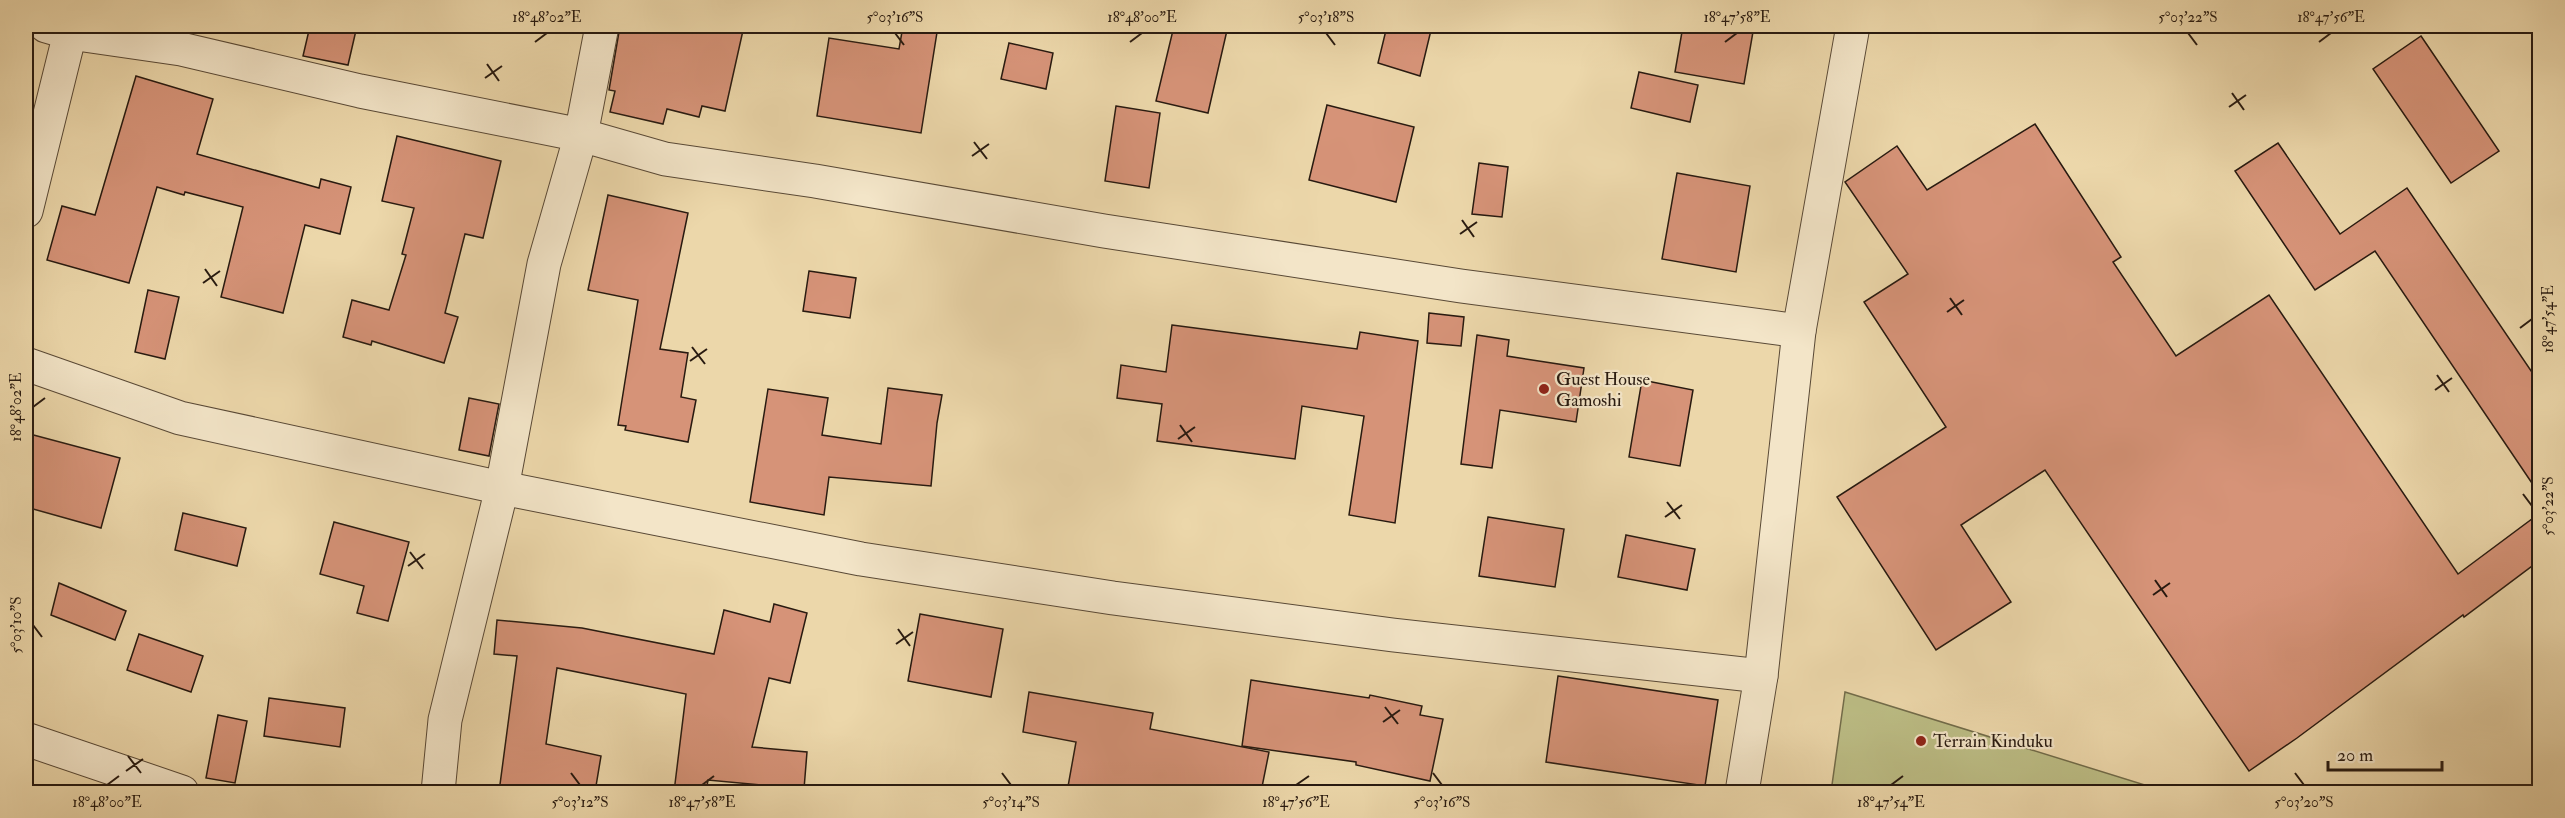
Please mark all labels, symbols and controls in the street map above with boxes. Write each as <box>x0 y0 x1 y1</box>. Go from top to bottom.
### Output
text: 18°48'02"E <box>512 8 582 27</box>
text: 5°03'16"S <box>867 8 923 27</box>
text: 18°48'00"E <box>1107 8 1177 27</box>
text: 5°03'18"S <box>1298 8 1354 27</box>
text: 18°47'58"E <box>1703 8 1771 27</box>
text: 5°03'22"S <box>2158 8 2218 27</box>
text: 18°47'56"E <box>2297 8 2365 27</box>
text: 18°47'54"E <box>2539 285 2558 353</box>
place label: Guest House Gamoshi <box>1556 368 1650 412</box>
text: 18°48'02"E <box>7 372 26 442</box>
marker: Guest House Gamoshi <box>1537 382 1551 396</box>
text: 5°03'22"S <box>2539 476 2558 536</box>
text: 5°03'10"S <box>7 596 26 654</box>
place label: Terrain Kinduku <box>1933 730 2053 753</box>
marker: Terrain Kinduku <box>1914 734 1928 748</box>
scale bar <box>2328 734 2442 772</box>
text: 20 m <box>2337 744 2373 767</box>
text: 18°48'00"E <box>72 793 142 812</box>
text: 5°03'12"S <box>551 793 609 812</box>
text: 18°47'58"E <box>668 793 736 812</box>
text: 5°03'14"S <box>982 793 1040 812</box>
text: 18°47'56"E <box>1262 793 1330 812</box>
text: 5°03'16"S <box>1414 793 1470 812</box>
text: 18°47'54"E <box>1857 793 1925 812</box>
text: 5°03'20"S <box>2274 793 2334 812</box>

